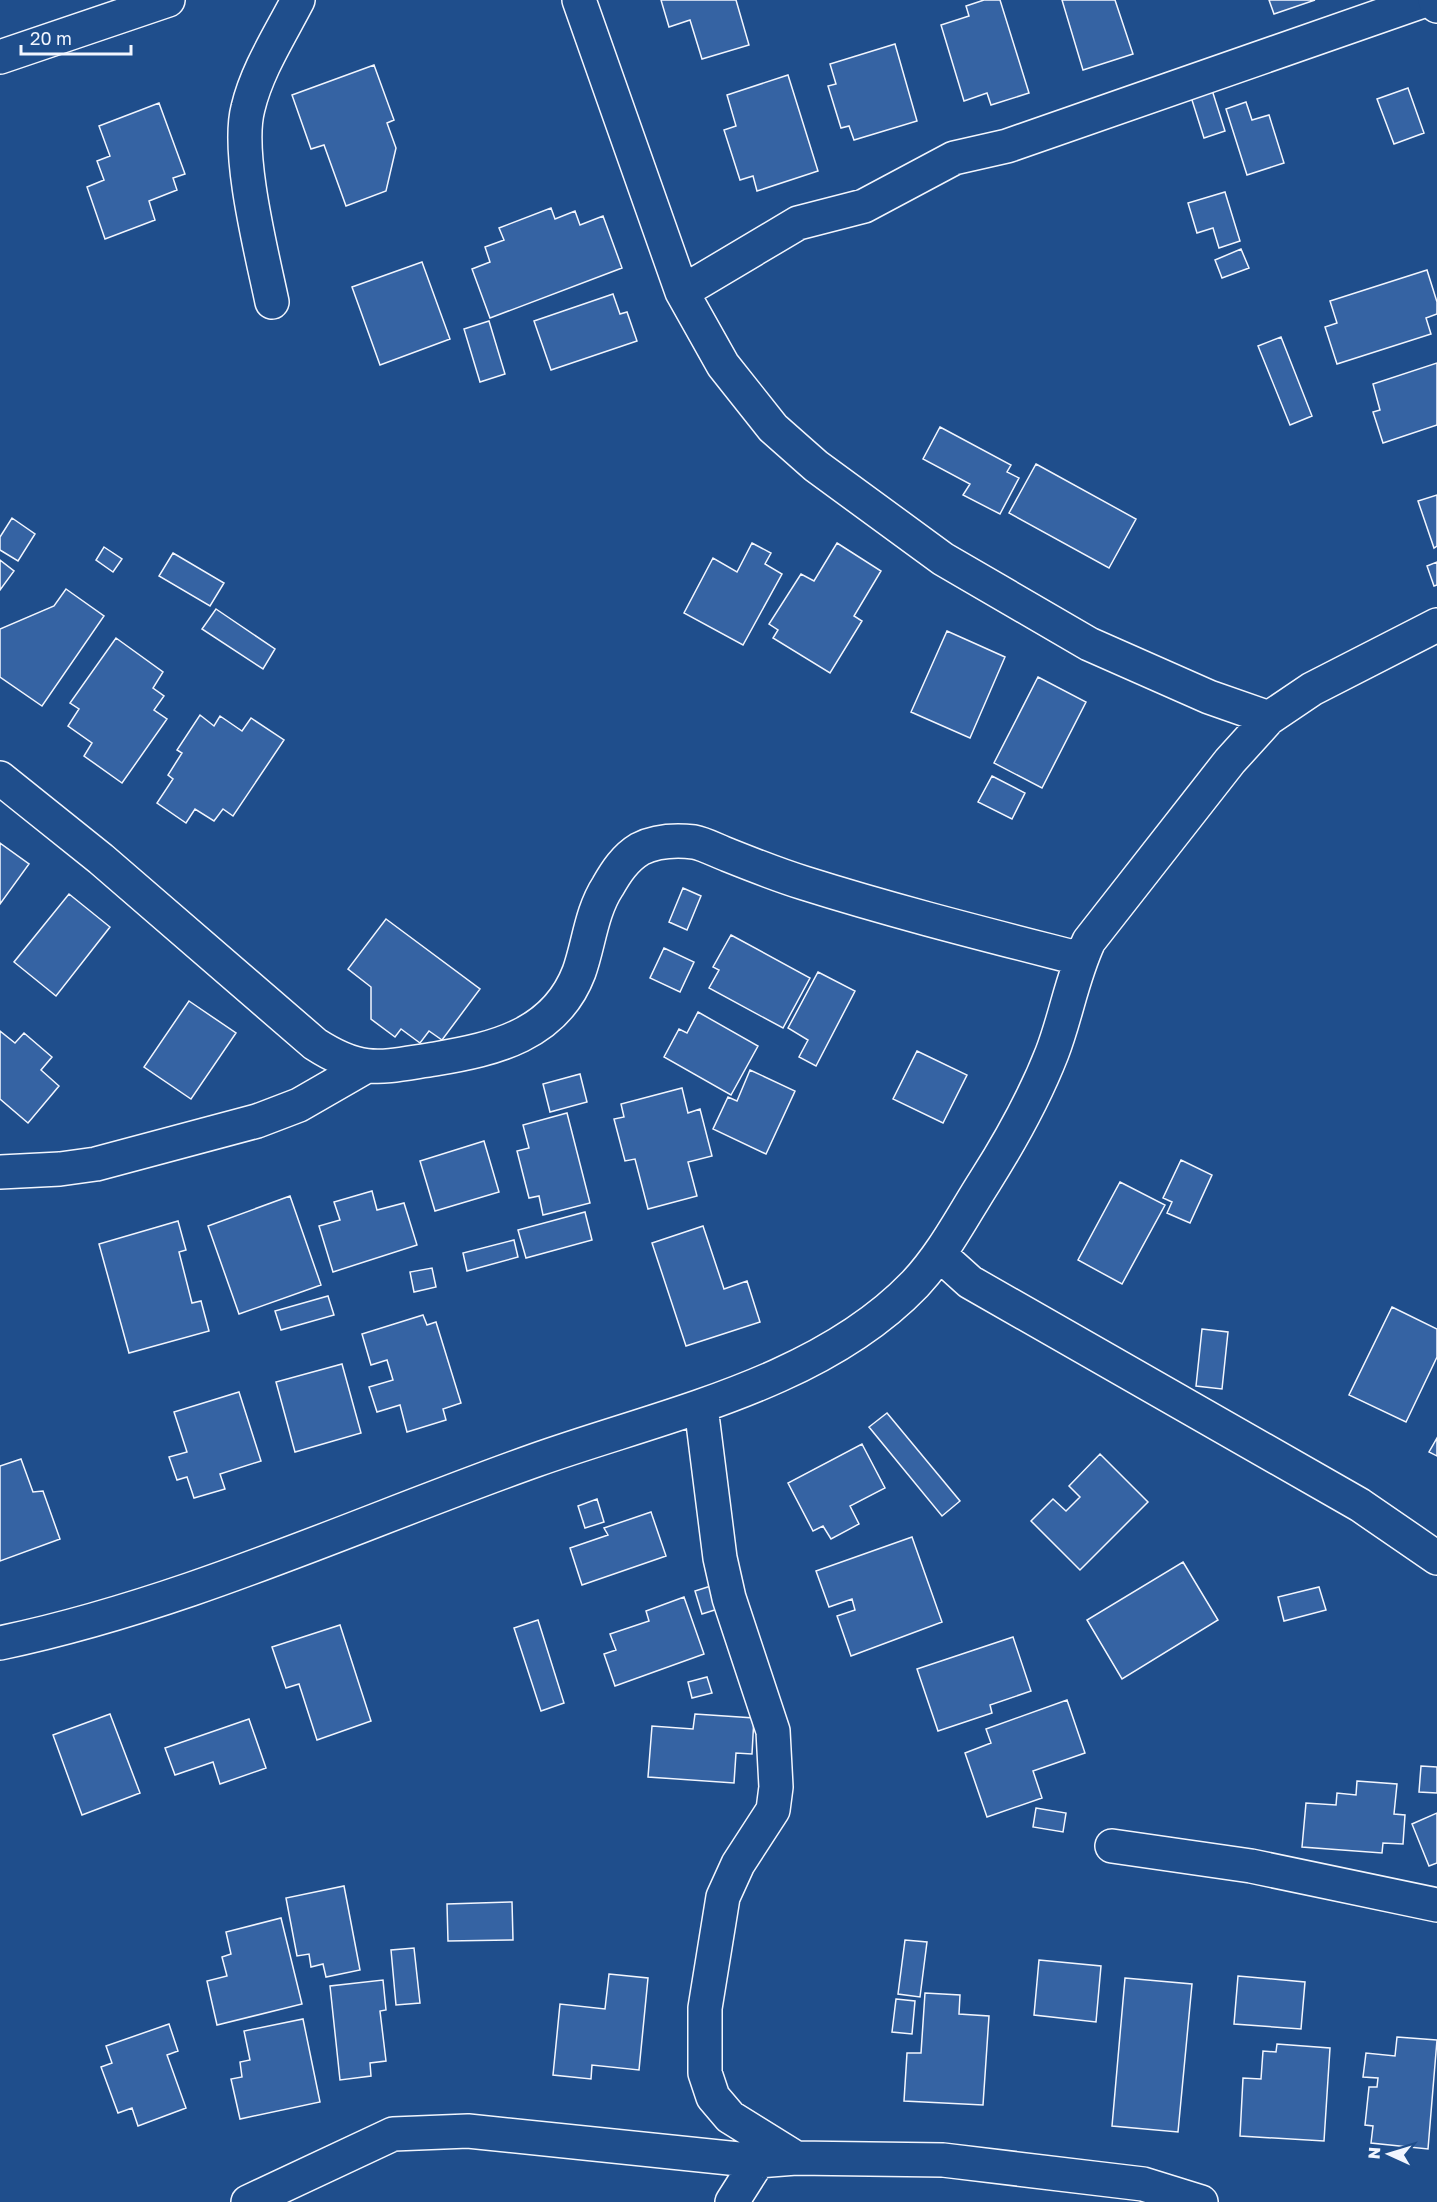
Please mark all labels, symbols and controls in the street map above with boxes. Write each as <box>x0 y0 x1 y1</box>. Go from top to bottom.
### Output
scale bar <box>21 18 130 56</box>
text: 20 m <box>30 27 72 49</box>
north arrow <box>1359 2124 1419 2184</box>
text: N <box>1364 2146 1384 2160</box>

